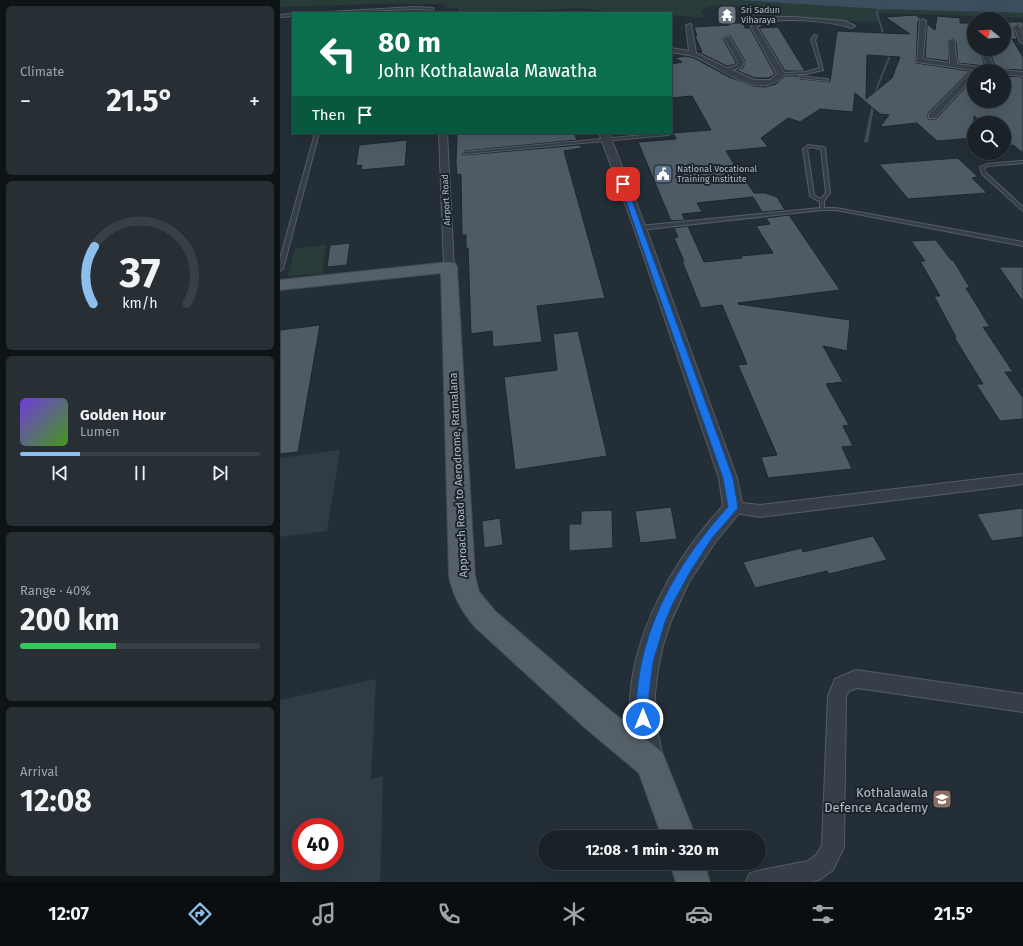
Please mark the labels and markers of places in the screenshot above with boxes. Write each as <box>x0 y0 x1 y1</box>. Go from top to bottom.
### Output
temple icon: Sri Sadun Viharaya <box>716 4 738 26</box>
place label: Sri Sadun Viharaya <box>741 5 780 25</box>
public building icon: National Vocational Training Institute <box>652 163 674 185</box>
place label: National Vocational Training Institute <box>677 164 757 184</box>
pin <box>606 167 640 201</box>
place label: Kothalawala Defence Academy <box>824 785 929 815</box>
school or university icon: Kothalawala Defence Academy <box>931 788 953 810</box>

